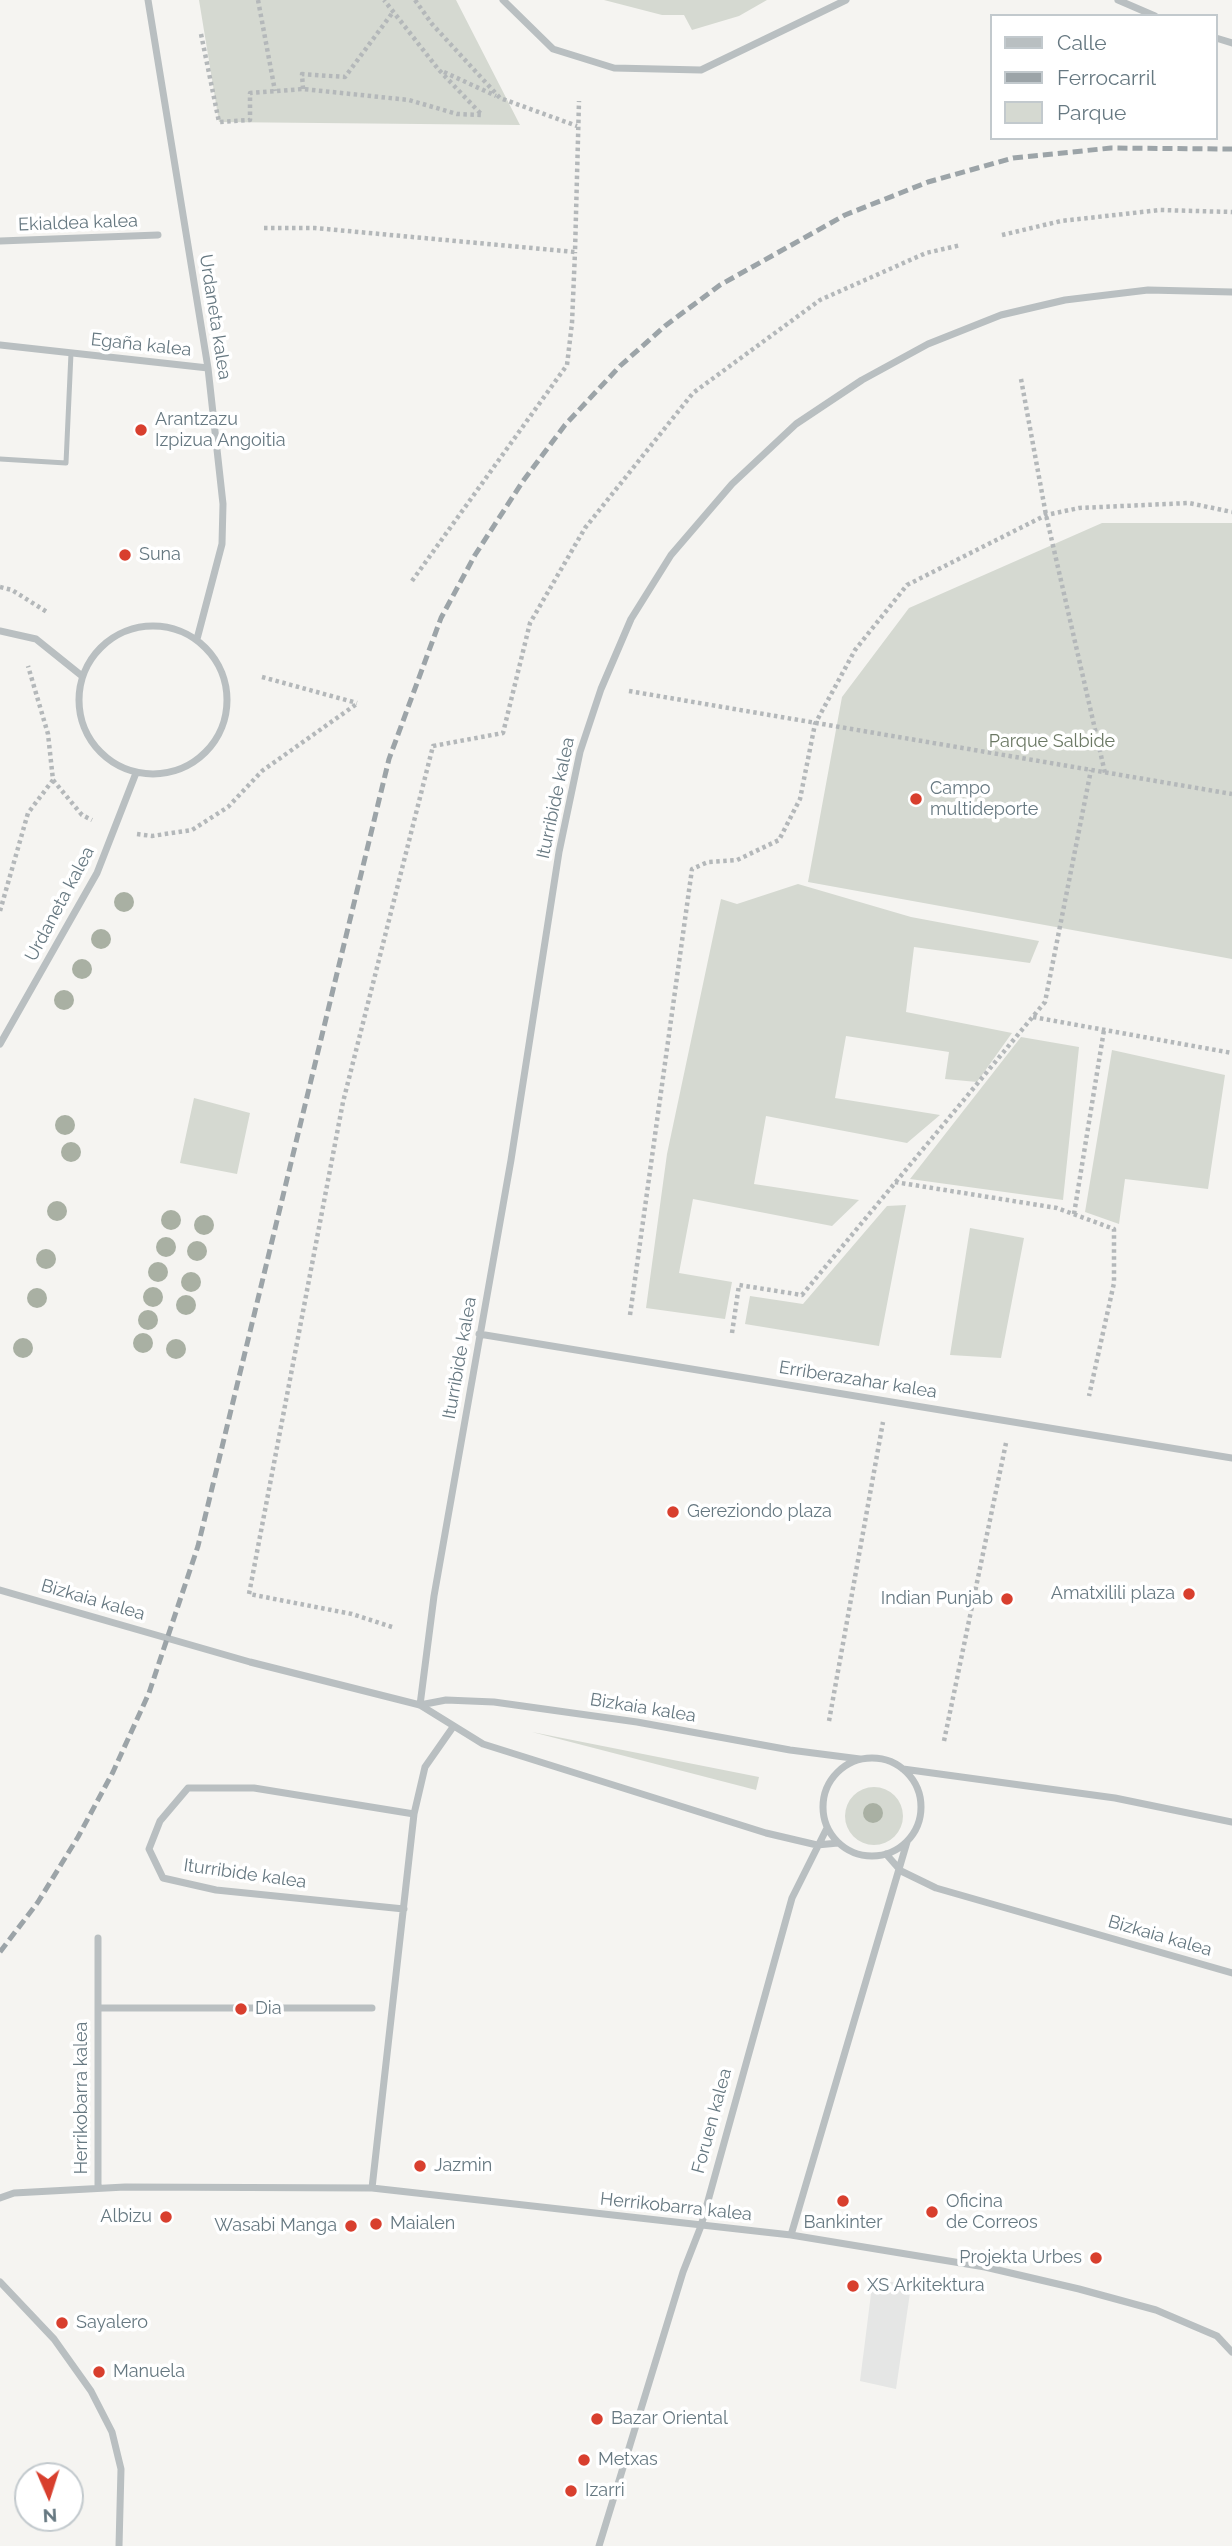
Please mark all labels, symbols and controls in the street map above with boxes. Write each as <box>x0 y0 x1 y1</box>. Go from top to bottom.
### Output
legend <box>990 14 1218 140</box>
text: Calle <box>1057 30 1107 55</box>
text: Ferrocarril <box>1057 65 1156 90</box>
text: Parque <box>1057 100 1126 125</box>
street label: Ekialdea kalea <box>18 210 138 236</box>
street label: Urdaneta kalea <box>194 253 236 381</box>
street label: Egaña kalea <box>90 329 192 361</box>
place label: Arantzazu Izpizua Angoitia <box>155 409 285 452</box>
marker: Arantzazu Izpizua Angoitia <box>133 422 149 438</box>
place label: Suna <box>139 544 181 566</box>
marker: Suna <box>117 547 133 563</box>
park label: Parque Salbide <box>989 731 1115 753</box>
street label: Iturribide kalea <box>533 735 579 861</box>
place label: Campo multideporte <box>930 778 1038 820</box>
marker: Campo multideporte <box>908 791 924 807</box>
street label: Urdaneta kalea <box>21 843 99 965</box>
street label: Iturribide kalea <box>439 1295 481 1421</box>
street label: Erriberazahar kalea <box>777 1357 939 1403</box>
place label: Gereziondo plaza <box>687 1501 832 1523</box>
marker: Gereziondo plaza <box>665 1504 681 1520</box>
street label: Bizkaia kalea <box>39 1575 147 1625</box>
place label: Amatxilili plaza <box>1051 1583 1175 1605</box>
marker: Amatxilili plaza <box>1181 1586 1197 1602</box>
place label: Indian Punjab <box>881 1588 993 1610</box>
marker: Indian Punjab <box>999 1591 1015 1607</box>
street label: Bizkaia kalea <box>588 1689 698 1727</box>
street label: Iturribide kalea <box>182 1855 308 1893</box>
street label: Bizkaia kalea <box>1106 1911 1214 1961</box>
place label: Dia <box>255 1998 282 2020</box>
marker: Dia <box>233 2001 249 2017</box>
street label: Herrikobarra kalea <box>71 2022 93 2174</box>
street label: Foruen kalea <box>688 2066 736 2176</box>
place label: Jazmin <box>434 2155 492 2177</box>
marker: Jazmin <box>412 2158 428 2174</box>
street label: Herrikobarra kalea <box>599 2188 753 2226</box>
place label: Oficina de Correos <box>946 2191 1038 2234</box>
marker: Bankinter <box>835 2193 851 2209</box>
marker: Oficina de Correos <box>924 2204 940 2220</box>
place label: Albizu <box>100 2206 152 2228</box>
marker: Albizu <box>158 2209 174 2225</box>
place label: Bankinter <box>804 2212 882 2234</box>
place label: Maialen <box>390 2213 455 2235</box>
place label: Wasabi Manga <box>214 2215 337 2237</box>
marker: Maialen <box>368 2216 384 2232</box>
marker: Wasabi Manga <box>343 2218 359 2234</box>
place label: Projekta Urbes <box>959 2247 1082 2269</box>
marker: Projekta Urbes <box>1088 2250 1104 2266</box>
place label: XS Arkitektura <box>867 2275 985 2297</box>
marker: XS Arkitektura <box>845 2278 861 2294</box>
place label: Sayalero <box>76 2312 148 2334</box>
marker: Sayalero <box>54 2315 70 2331</box>
place label: Manuela <box>113 2361 185 2383</box>
marker: Manuela <box>91 2364 107 2380</box>
place label: Bazar Oriental <box>611 2408 728 2430</box>
marker: Bazar Oriental <box>589 2411 605 2427</box>
place label: Metxas <box>598 2449 658 2471</box>
marker: Metxas <box>576 2452 592 2468</box>
north arrow <box>14 2462 84 2532</box>
place label: Izarri <box>585 2480 625 2502</box>
marker: Izarri <box>563 2483 579 2499</box>
text: N <box>42 2505 58 2527</box>

